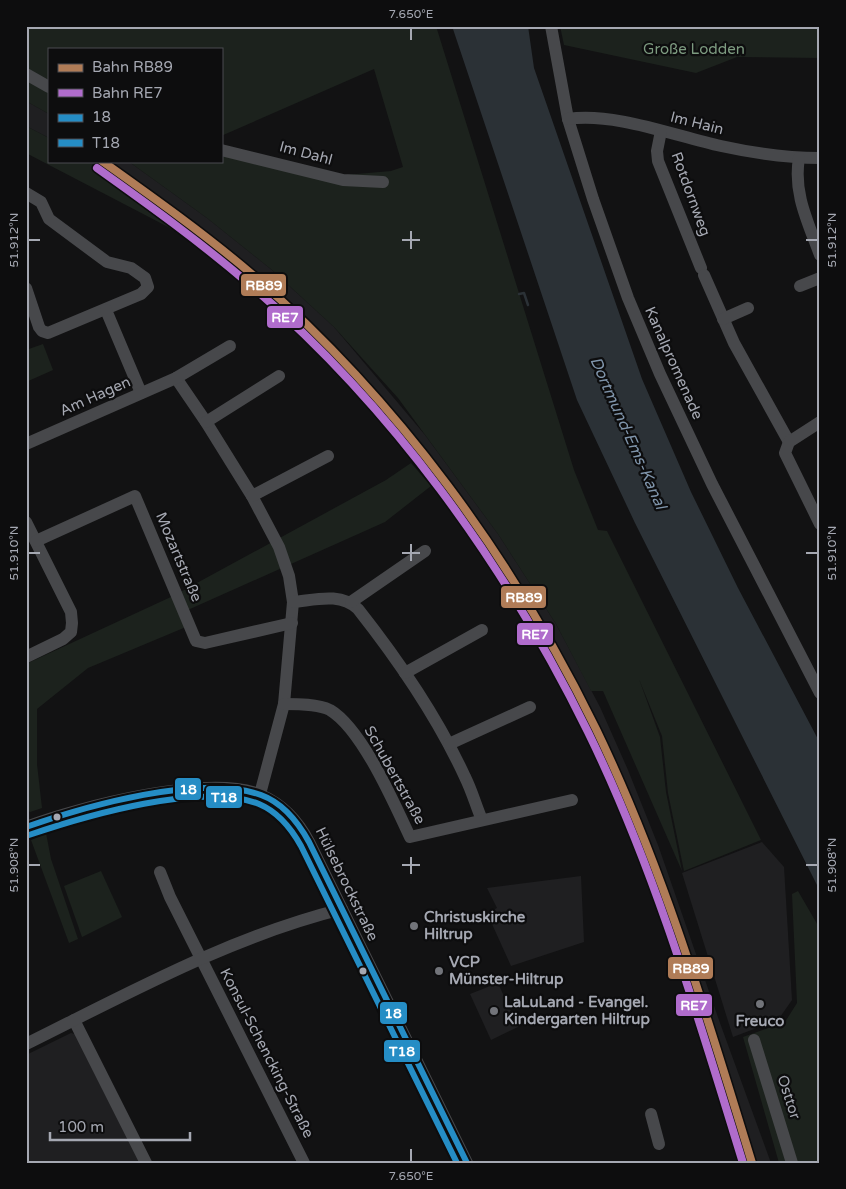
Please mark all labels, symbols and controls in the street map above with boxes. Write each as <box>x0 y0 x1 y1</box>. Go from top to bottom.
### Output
text: 7.650°E <box>389 7 434 21</box>
park label: Große Lodden <box>643 40 745 58</box>
legend <box>48 48 222 162</box>
text: Bahn RB89 <box>92 58 173 76</box>
text: Bahn RE7 <box>92 84 163 102</box>
text: 18 <box>92 108 111 126</box>
street label: Im Hain <box>668 108 726 138</box>
text: T18 <box>92 134 120 152</box>
street label: Im Dahl <box>277 137 335 169</box>
street label: Rotdornweg <box>667 149 715 239</box>
text: 51.912°N <box>7 213 21 267</box>
text: 51.912°N <box>825 213 839 267</box>
line badge: RB89 <box>240 273 287 297</box>
text: RB89 <box>245 277 283 294</box>
street label: Kanalpromenade <box>641 304 707 422</box>
line badge: RE7 <box>266 305 304 329</box>
text: RE7 <box>271 309 299 326</box>
water label: Dortmund-Ems-Kanal <box>585 354 671 514</box>
street label: Am Hagen <box>57 372 133 420</box>
street label: Mozartstraße <box>152 510 206 604</box>
text: 51.910°N <box>7 526 21 580</box>
text: 51.910°N <box>825 526 839 580</box>
line badge: RB89 <box>500 585 547 609</box>
text: RB89 <box>505 589 543 606</box>
line badge: RE7 <box>516 622 554 646</box>
text: RE7 <box>521 626 549 643</box>
street label: Schubertstraße <box>361 723 429 827</box>
line badge: 18 <box>174 777 202 801</box>
text: 18 <box>179 781 197 798</box>
line badge: T18 <box>205 785 243 809</box>
text: T18 <box>210 789 237 806</box>
unlabelled marker <box>52 812 62 822</box>
street label: Hülsebrockstraße <box>312 824 382 944</box>
text: 51.908°N <box>7 838 21 892</box>
text: 51.908°N <box>825 838 839 892</box>
place label: Christuskirche Hiltrup <box>424 908 526 944</box>
marker: Christuskirche Hiltrup <box>408 920 420 932</box>
place label: VCP Münster-Hiltrup <box>449 953 564 989</box>
line badge: RB89 <box>667 956 714 980</box>
text: RB89 <box>672 960 710 977</box>
street label: Konsul-Schencking-Straße <box>216 965 318 1141</box>
marker: VCP Münster-Hiltrup <box>433 965 445 977</box>
unlabelled marker <box>358 966 368 976</box>
place label: LaLuLand - Evangel. Kindergarten Hiltrup <box>504 993 650 1029</box>
line badge: RE7 <box>675 993 713 1017</box>
text: RE7 <box>680 997 708 1014</box>
marker: Freuco <box>754 998 766 1010</box>
line badge: 18 <box>379 1001 408 1025</box>
text: 18 <box>384 1005 402 1022</box>
marker: LaLuLand - Evangel. Kindergarten Hiltrup <box>488 1005 500 1017</box>
place label: Freuco <box>736 1012 784 1030</box>
line badge: T18 <box>383 1039 421 1063</box>
text: T18 <box>388 1043 415 1060</box>
street label: Osttor <box>773 1073 805 1122</box>
scale bar <box>50 1109 190 1141</box>
text: 100 m <box>58 1118 104 1136</box>
text: 7.650°E <box>389 1169 434 1183</box>

